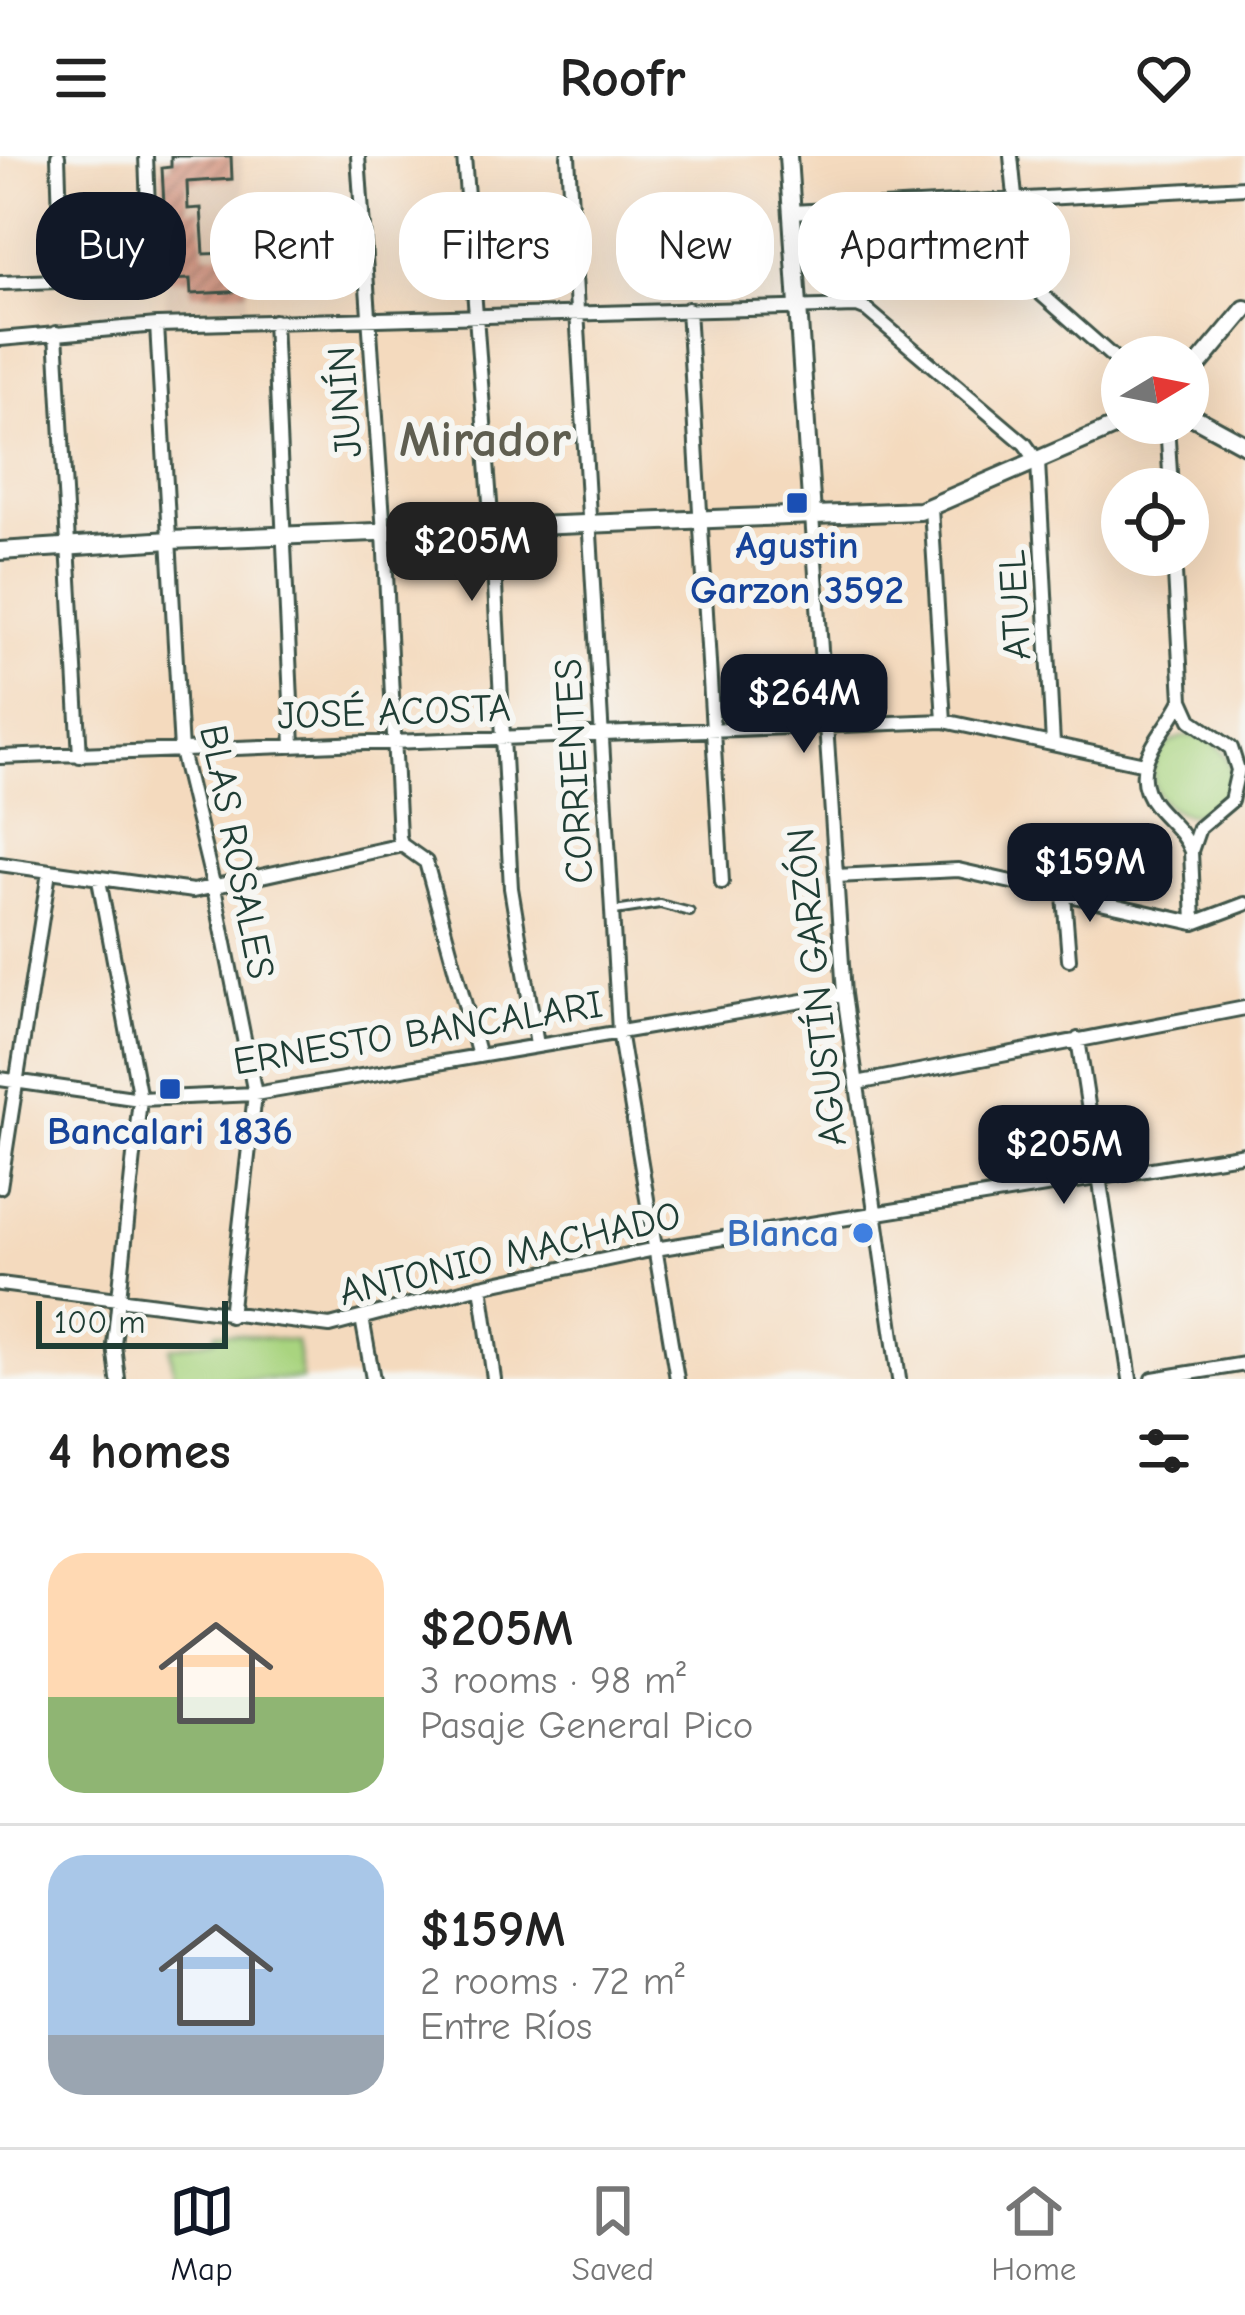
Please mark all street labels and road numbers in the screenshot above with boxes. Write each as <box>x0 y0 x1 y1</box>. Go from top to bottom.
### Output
street label: JUNÍN <box>319 345 371 459</box>
street label: ATUEL <box>990 548 1040 661</box>
street label: CORRIENTES <box>546 657 602 885</box>
street label: JOSÉ ACOSTA <box>276 685 512 739</box>
street label: BLAS ROSALES <box>190 721 284 983</box>
street label: AGUSTÍN GARZÓN <box>778 826 856 1148</box>
street label: ERNESTO BANCALARI <box>230 982 606 1084</box>
street label: ANTONIO MACHADO <box>335 1193 685 1315</box>

